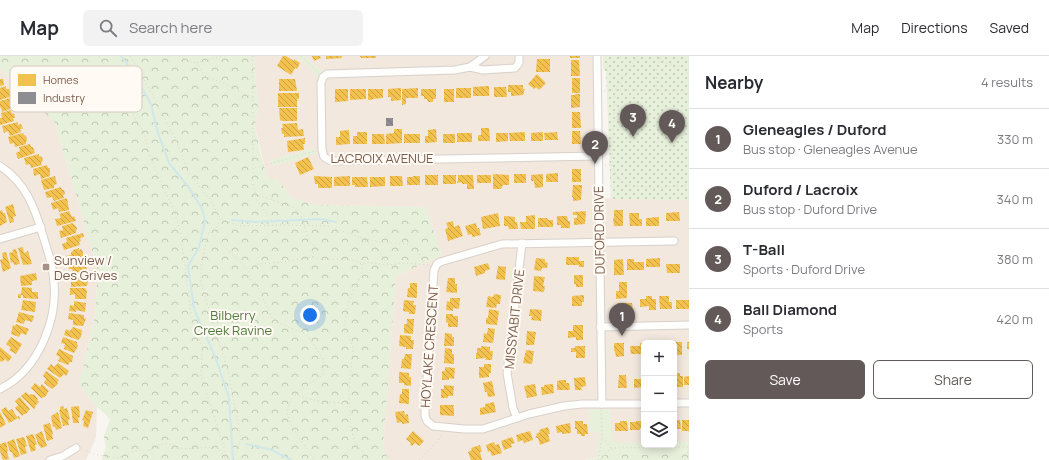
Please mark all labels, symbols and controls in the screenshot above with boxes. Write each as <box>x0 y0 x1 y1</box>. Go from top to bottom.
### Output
search box <box>83 10 363 46</box>
text: Map <box>20 15 59 41</box>
icon: search <box>97 17 119 39</box>
text: Search here <box>129 17 212 38</box>
text: Map <box>851 18 879 37</box>
text: Directions <box>901 18 968 37</box>
text: Saved <box>990 18 1029 37</box>
legend <box>10 66 142 112</box>
text: Nearby <box>705 71 763 94</box>
text: Homes <box>43 72 79 87</box>
text: 4 results <box>981 73 1033 91</box>
text: Industry <box>43 90 85 105</box>
pin: 3 <box>620 104 646 137</box>
pin: 4 <box>659 110 685 143</box>
text: Gleneagles / Duford <box>743 119 886 140</box>
text: 1 <box>715 130 721 148</box>
text: 330 m <box>997 130 1033 148</box>
pin: 2 <box>582 131 608 164</box>
text: Bus stop · Gleneagles Avenue <box>743 140 918 158</box>
street label: LACROIX AVENUE <box>330 149 434 167</box>
text: Duford / Lacroix <box>743 179 858 200</box>
street label: DUFORD DRIVE <box>589 186 609 274</box>
text: 2 <box>714 190 722 208</box>
text: 340 m <box>997 190 1033 208</box>
text: Bus stop · Duford Drive <box>743 200 877 218</box>
text: T-Ball <box>743 239 785 260</box>
text: 3 <box>714 250 722 268</box>
text: 380 m <box>997 250 1033 268</box>
place label: Sunview / Des Grives <box>54 251 118 284</box>
text: Sports · Duford Drive <box>743 260 865 278</box>
marker: Sunview / Des Grives <box>41 262 51 272</box>
street label: MISSYABIT DRIVE <box>500 268 528 370</box>
street label: HOYLAKE CRESCENT <box>416 283 442 408</box>
text: Ball Diamond <box>743 299 837 320</box>
pin: 1 <box>609 303 635 336</box>
your location <box>300 305 320 325</box>
park label: Bilberry Creek Ravine <box>194 306 272 339</box>
text: 4 <box>714 310 722 328</box>
text: 420 m <box>996 310 1033 328</box>
text: Sports <box>743 320 783 338</box>
map controls <box>641 340 677 448</box>
button: + <box>641 340 677 376</box>
button: Save <box>705 360 865 399</box>
button: Share <box>873 360 1033 399</box>
button: − <box>641 376 677 412</box>
button: layers <box>641 412 677 448</box>

